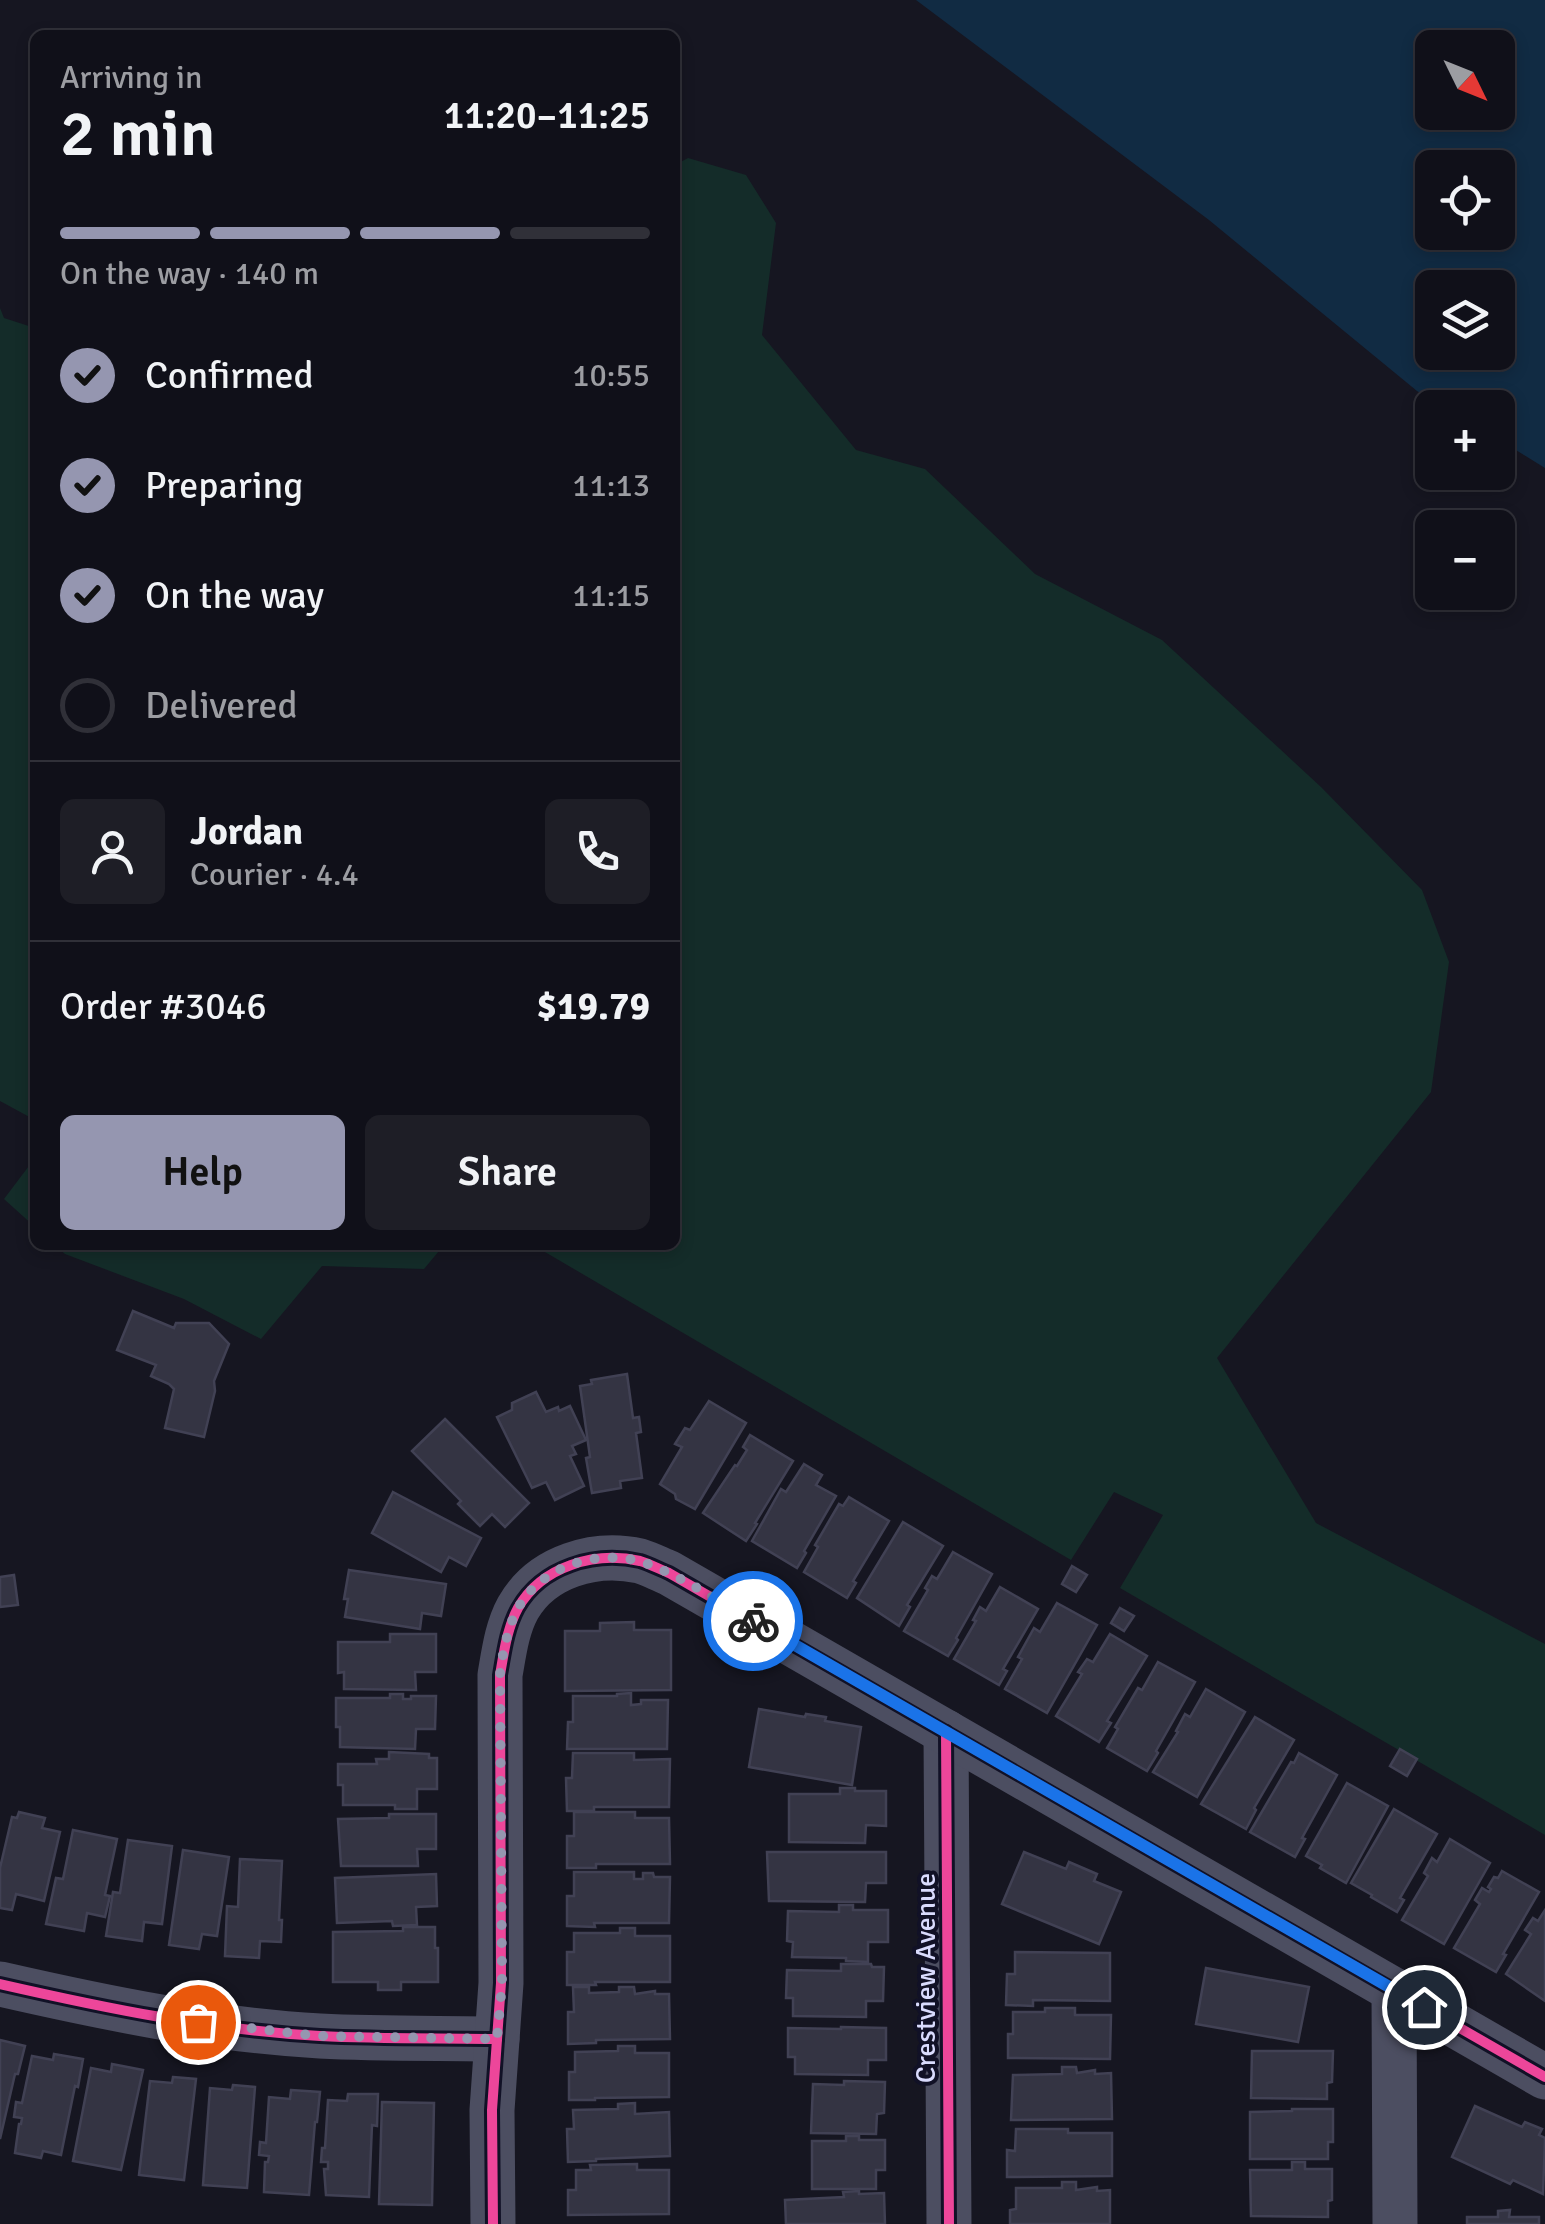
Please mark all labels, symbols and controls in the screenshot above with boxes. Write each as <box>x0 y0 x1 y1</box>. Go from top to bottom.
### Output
north arrow <box>1415 30 1515 130</box>
map controls <box>1415 30 1515 610</box>
text: Arriving in <box>60 58 202 97</box>
text: 11:20–11:25 <box>444 92 650 139</box>
text: 2 min <box>60 94 216 174</box>
button: locate <box>1415 150 1515 250</box>
text: On the way · 140 m <box>60 254 319 293</box>
button: layers <box>1415 270 1515 370</box>
icon: check <box>60 348 115 403</box>
text: Confirmed <box>145 352 314 399</box>
text: 10:55 <box>572 356 650 395</box>
button: + <box>1415 390 1515 490</box>
icon: check <box>60 458 115 513</box>
text: Preparing <box>145 462 303 509</box>
text: 11:13 <box>572 466 650 505</box>
button: − <box>1415 510 1515 610</box>
icon: check <box>60 568 115 623</box>
text: On the way <box>145 572 324 619</box>
text: 11:15 <box>572 576 650 615</box>
text: Delivered <box>145 682 298 729</box>
button: person <box>60 799 165 904</box>
button: phone <box>545 799 650 904</box>
text: Jordan <box>190 808 303 855</box>
text: Courier · 4.4 <box>190 855 359 894</box>
text: Order #3046 <box>60 983 267 1030</box>
text: $19.79 <box>537 983 650 1030</box>
button: Help <box>60 1115 345 1230</box>
button: Share <box>365 1115 650 1230</box>
courier <box>703 1571 803 1671</box>
icon: bike <box>726 1594 781 1649</box>
street label: Crestview Avenue <box>909 1873 943 2083</box>
pin <box>1382 1965 1467 2050</box>
pin <box>156 1980 241 2065</box>
icon: home <box>1397 1980 1452 2035</box>
icon: bag <box>171 1995 226 2050</box>

